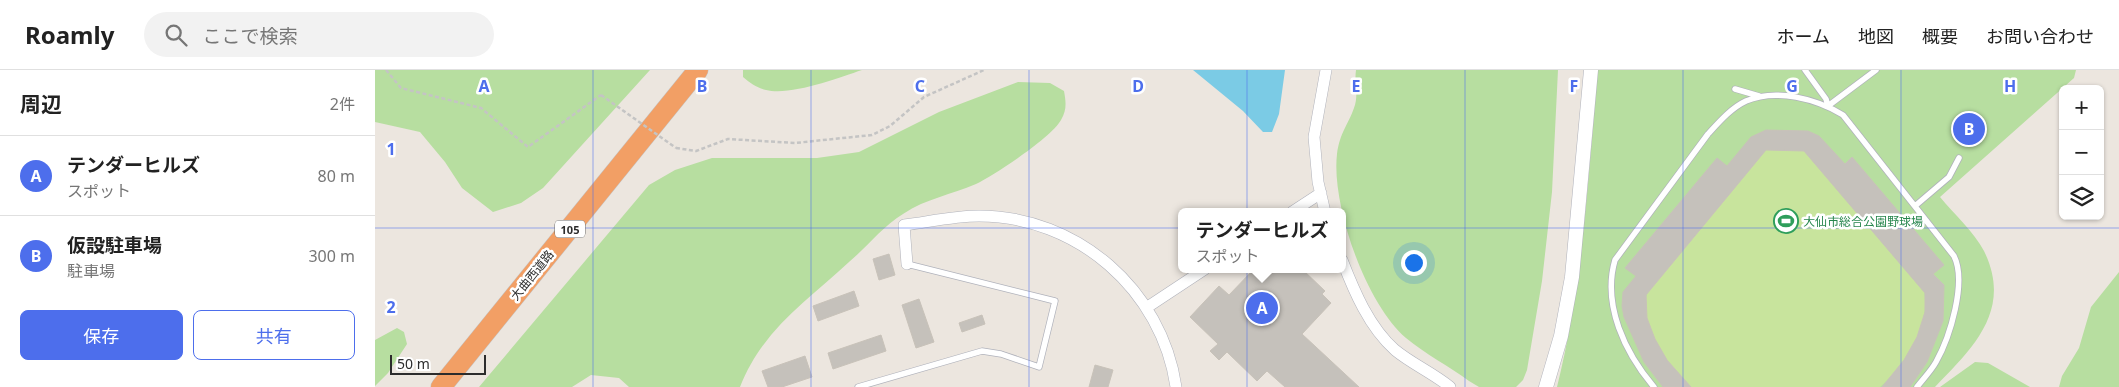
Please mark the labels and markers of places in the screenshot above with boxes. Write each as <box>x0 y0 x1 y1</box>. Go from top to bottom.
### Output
pin: B <box>1953 110 1985 148</box>
sports icon: 大仙市総合公園野球場 <box>1773 208 1799 234</box>
place label: 大仙市総合公園野球場 <box>1803 213 1923 230</box>
pin: A <box>1246 289 1278 327</box>

